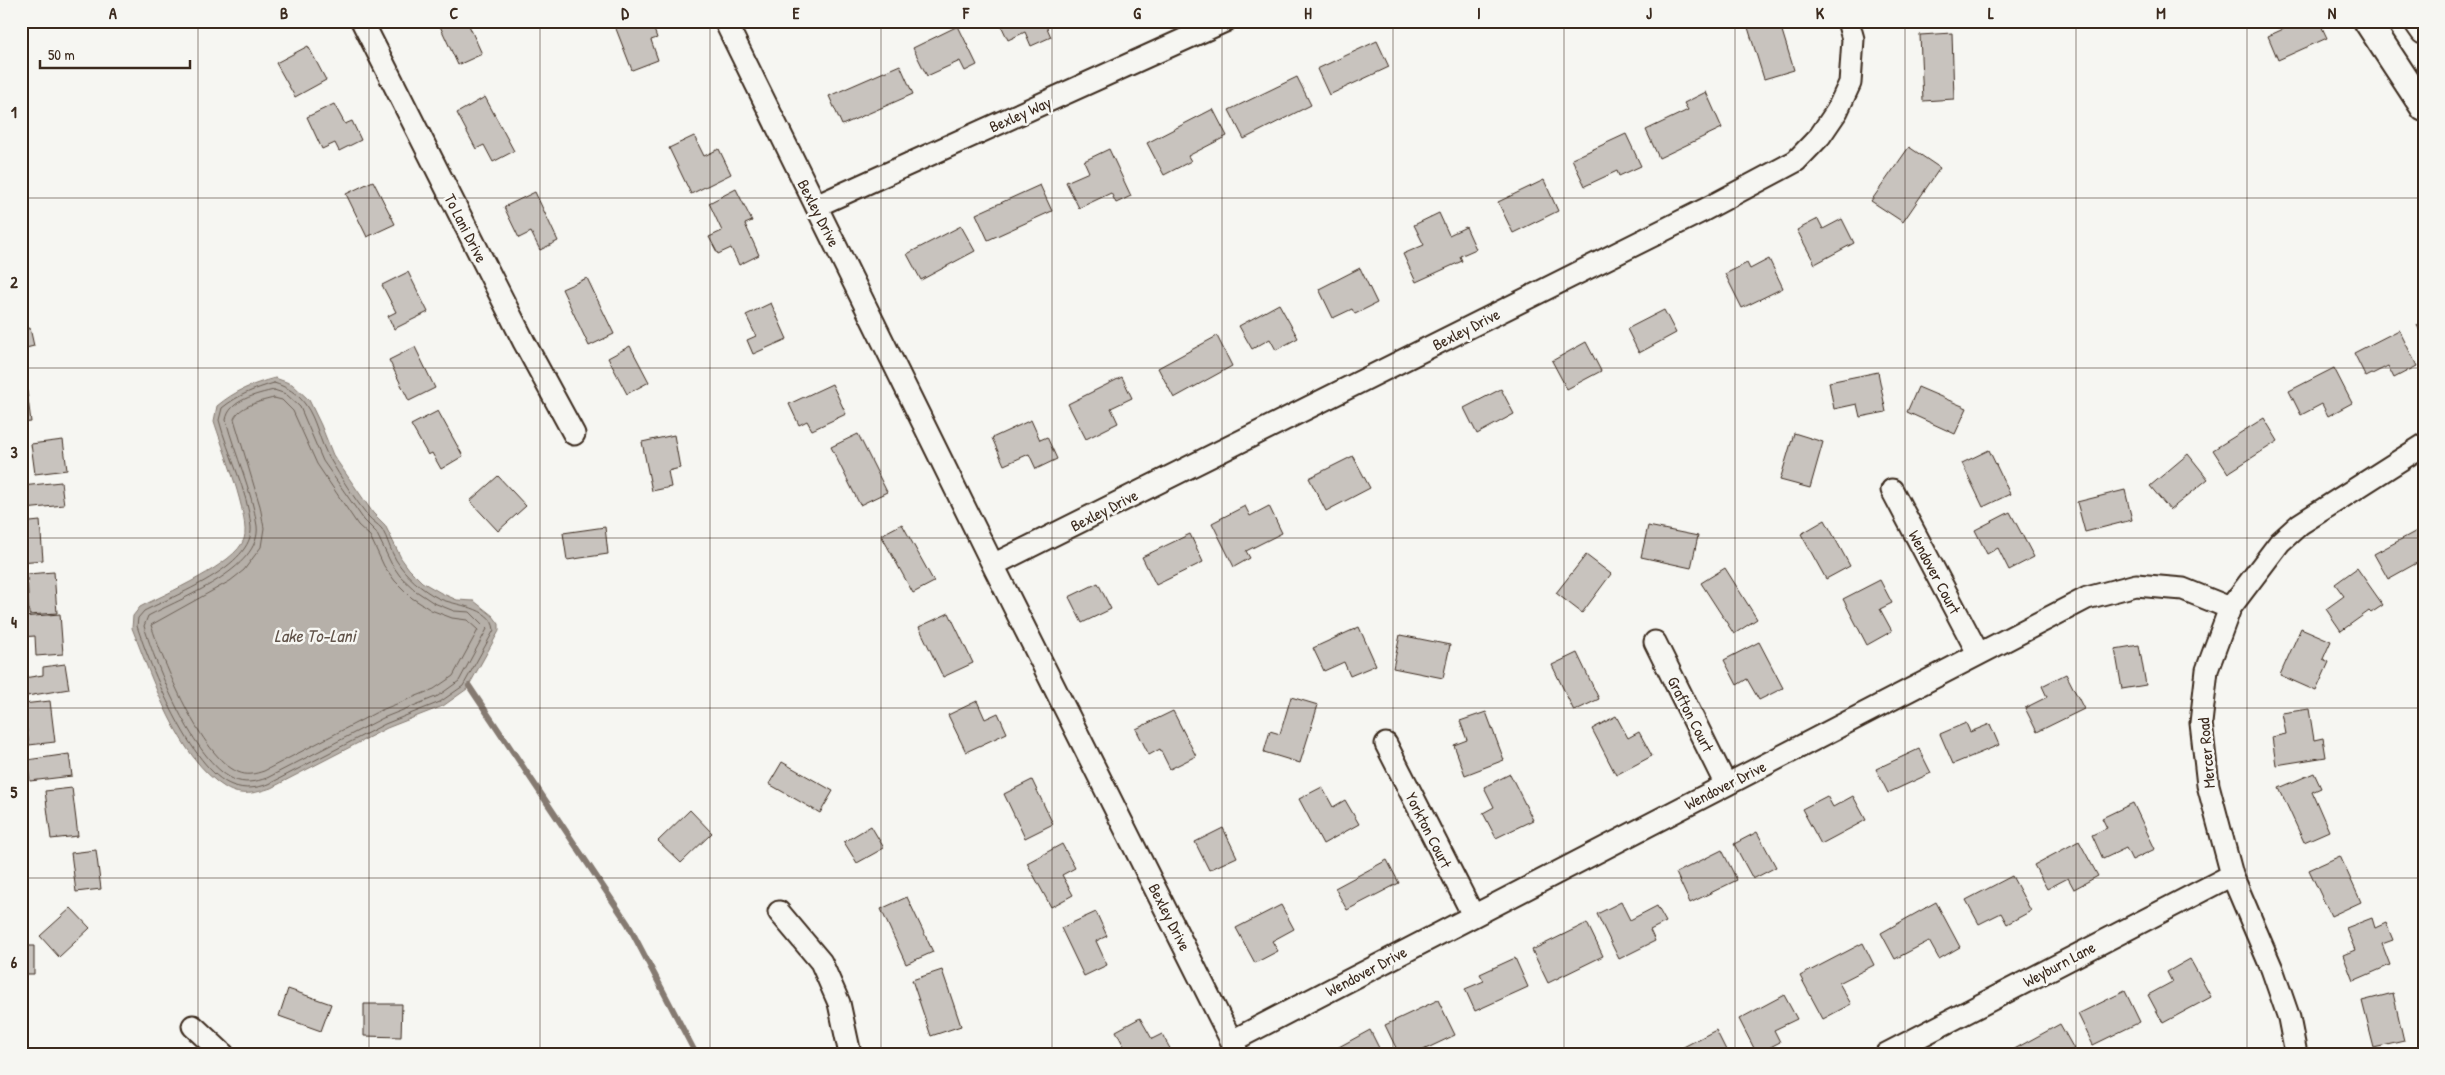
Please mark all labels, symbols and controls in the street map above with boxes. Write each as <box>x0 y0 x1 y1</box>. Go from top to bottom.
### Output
text: A <box>109 2 117 24</box>
text: B <box>280 2 288 24</box>
text: C <box>450 2 459 24</box>
text: D <box>621 2 629 24</box>
text: E <box>792 2 800 24</box>
text: F <box>962 2 970 24</box>
text: G <box>1133 2 1141 24</box>
text: H <box>1304 2 1312 24</box>
text: I <box>1477 2 1481 24</box>
text: J <box>1646 2 1652 24</box>
text: K <box>1816 2 1825 24</box>
text: L <box>1988 2 1994 24</box>
text: M <box>2156 2 2166 24</box>
text: N <box>2328 2 2337 24</box>
scale bar <box>40 38 190 70</box>
text: 50 m <box>48 44 75 65</box>
street label: Bexley Way <box>986 91 1055 137</box>
text: 1 <box>11 101 17 123</box>
street label: Bexley Drive <box>793 176 846 251</box>
street label: To Lani Drive <box>439 190 493 267</box>
text: 2 <box>10 271 18 293</box>
street label: Bexley Drive <box>1429 302 1504 355</box>
text: 3 <box>10 441 18 463</box>
street label: Bexley Drive <box>1067 483 1142 536</box>
street label: Wendover Court <box>1904 526 1967 618</box>
text: 4 <box>11 611 17 633</box>
water label: Lake To-Lani <box>274 623 358 648</box>
street label: Grafton Court <box>1663 672 1720 756</box>
street label: Mercer Road <box>2192 717 2220 789</box>
street label: Wendover Drive <box>1680 755 1770 815</box>
text: 5 <box>11 781 18 803</box>
street label: Yorkton Court <box>1400 788 1458 872</box>
street label: Bexley Drive <box>1144 880 1197 955</box>
street label: Weyburn Lane <box>2019 935 2100 992</box>
street label: Wendover Drive <box>1322 940 1411 1002</box>
text: 6 <box>11 951 18 973</box>

